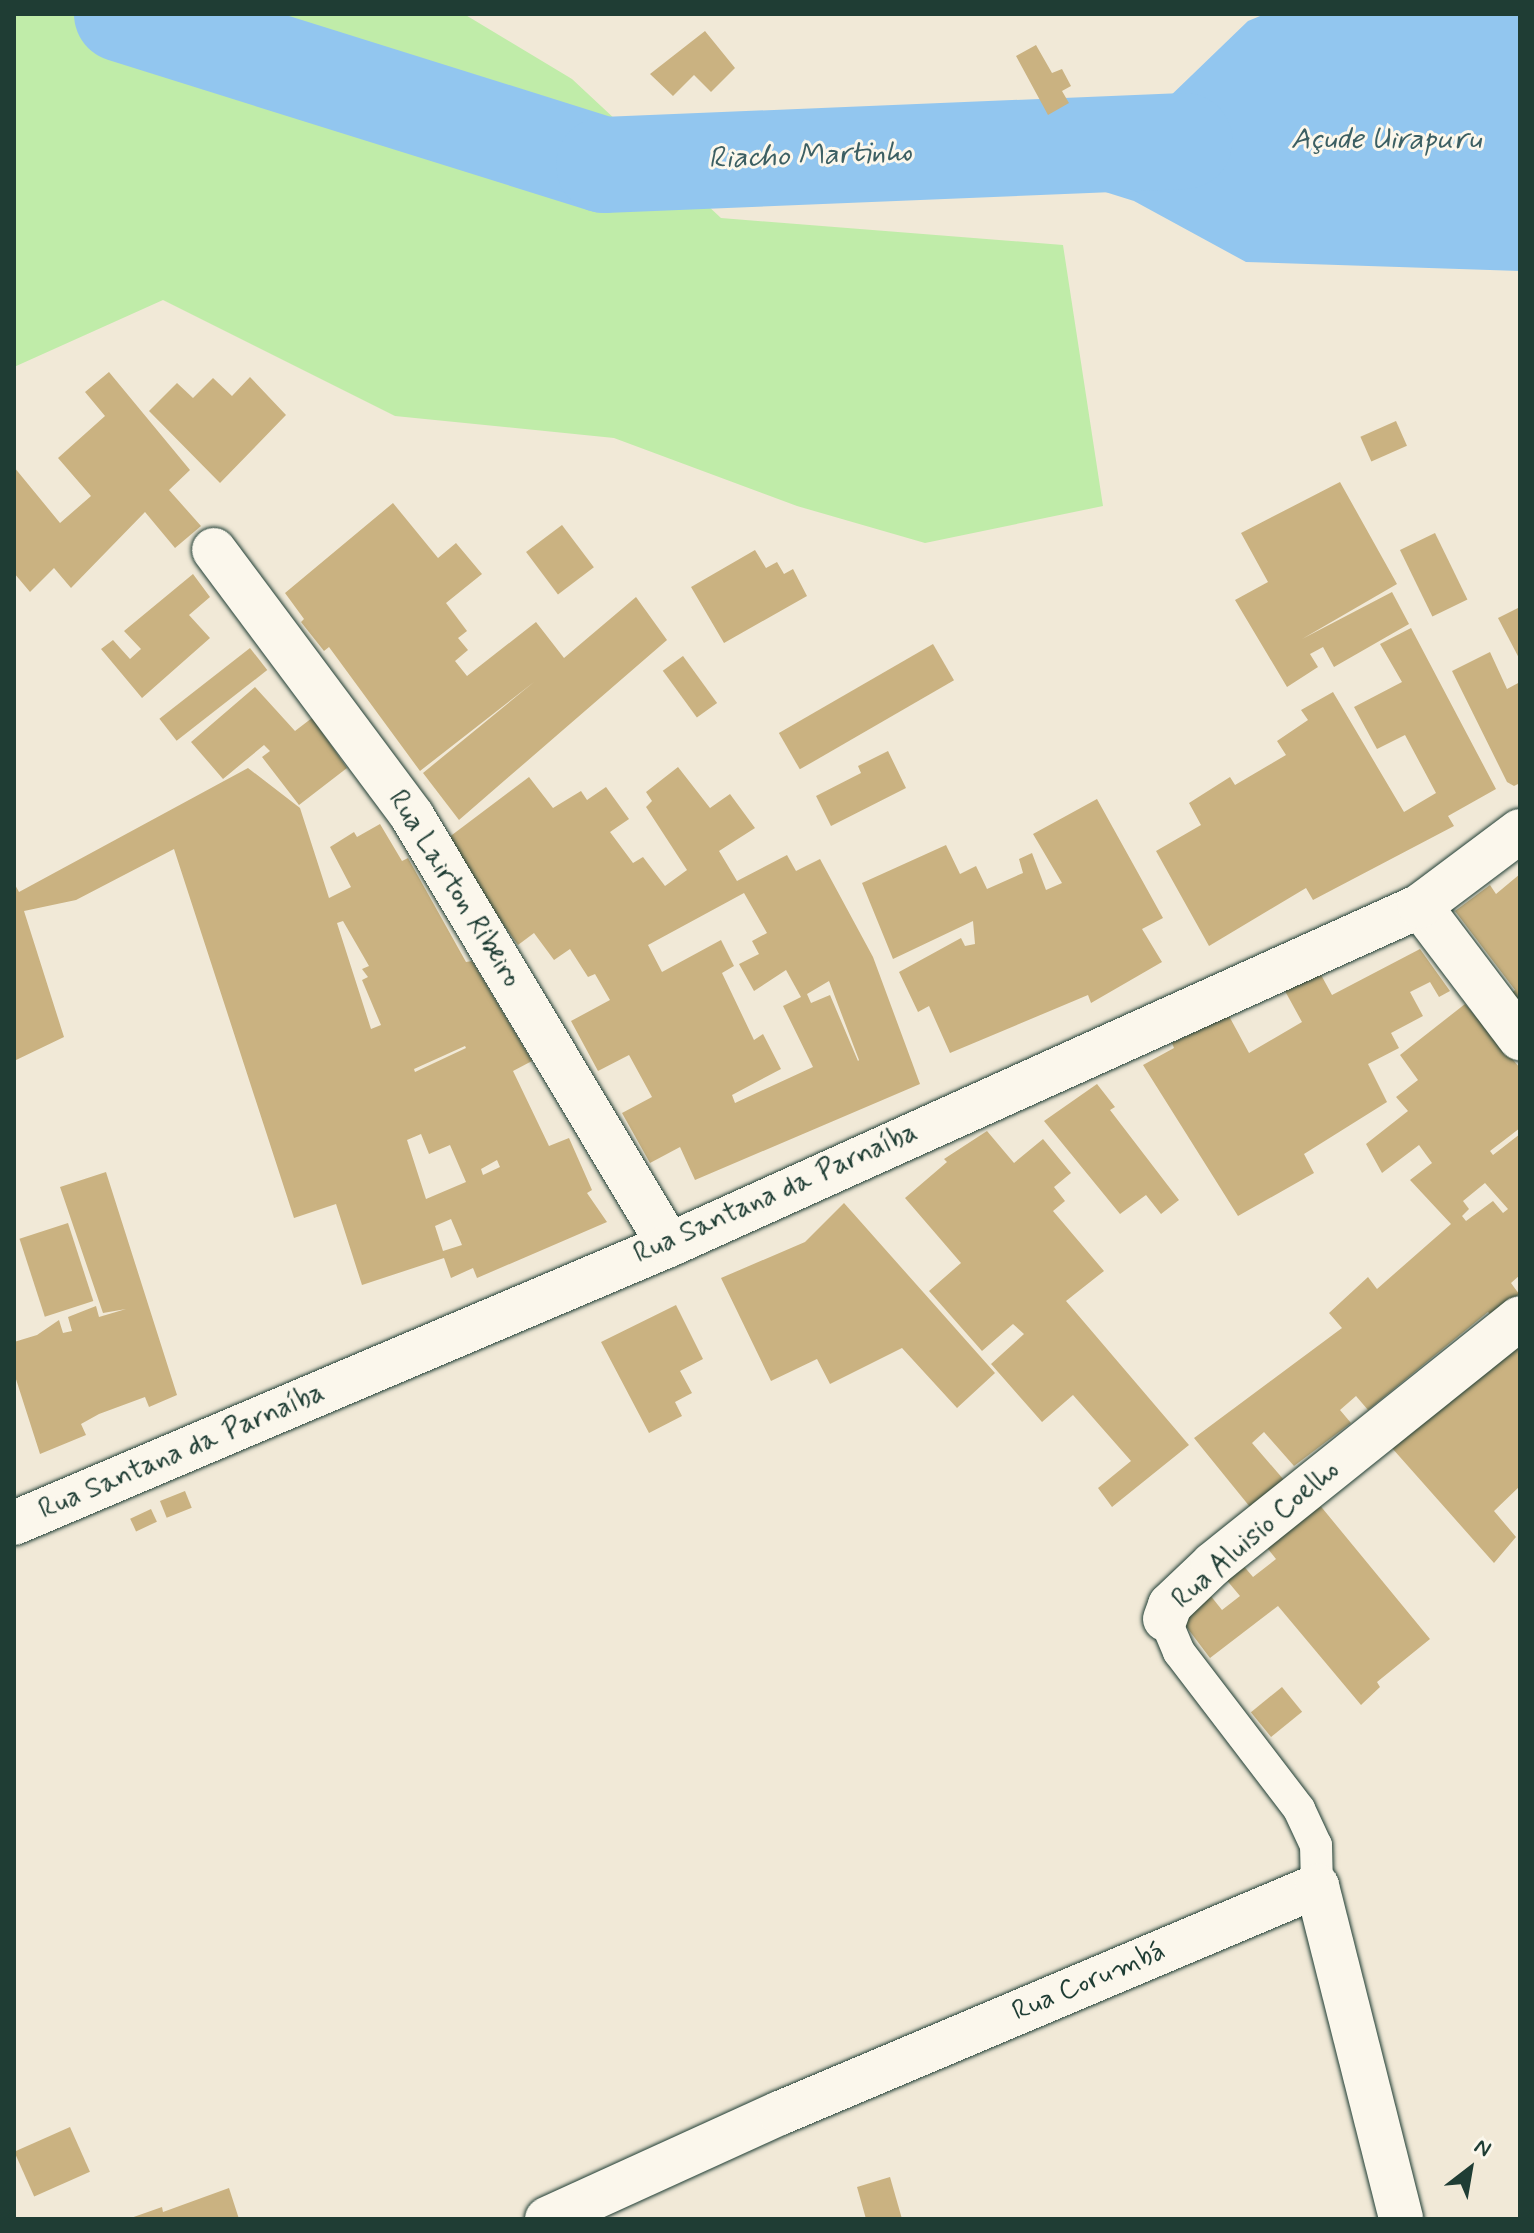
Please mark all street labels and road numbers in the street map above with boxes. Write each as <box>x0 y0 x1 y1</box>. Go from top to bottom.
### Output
street label: Rua Lairton Ribeiro <box>381 785 527 993</box>
street label: Rua Santana da Parnaíba <box>629 1116 923 1272</box>
street label: Rua Santana da Parnaíba <box>35 1377 329 1527</box>
street label: Rua Aluisio Coelho <box>1167 1455 1345 1615</box>
street label: Rua Corumbá <box>1009 1935 1169 2029</box>

